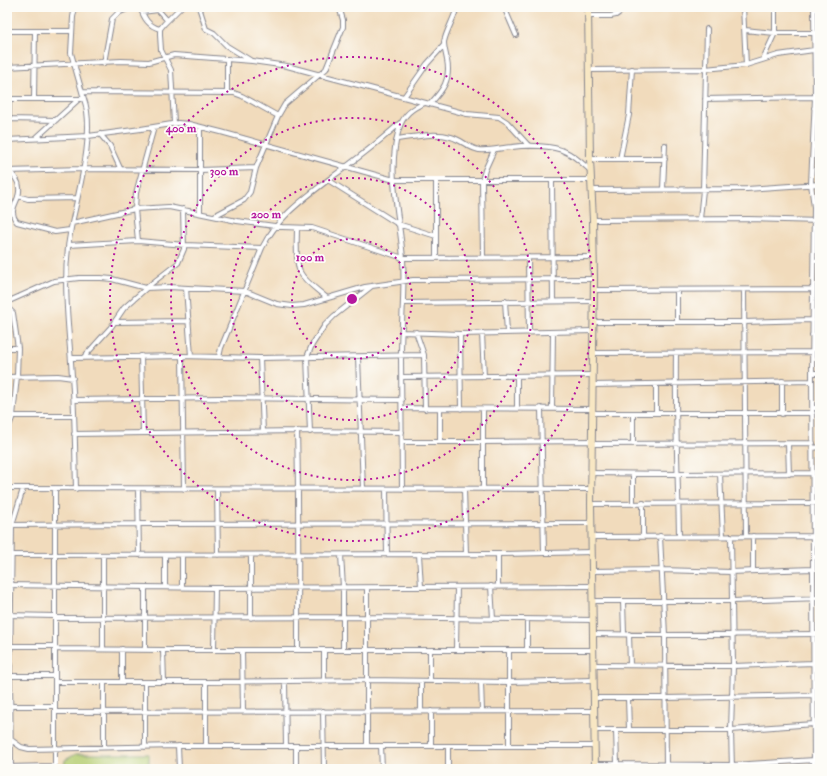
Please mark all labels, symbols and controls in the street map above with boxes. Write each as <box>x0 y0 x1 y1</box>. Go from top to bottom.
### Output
text: 400 m <box>165 121 197 136</box>
text: 300 m <box>210 164 239 179</box>
text: 200 m <box>251 207 282 222</box>
text: 100 m <box>296 250 325 265</box>
centre of rings <box>345 292 359 306</box>

